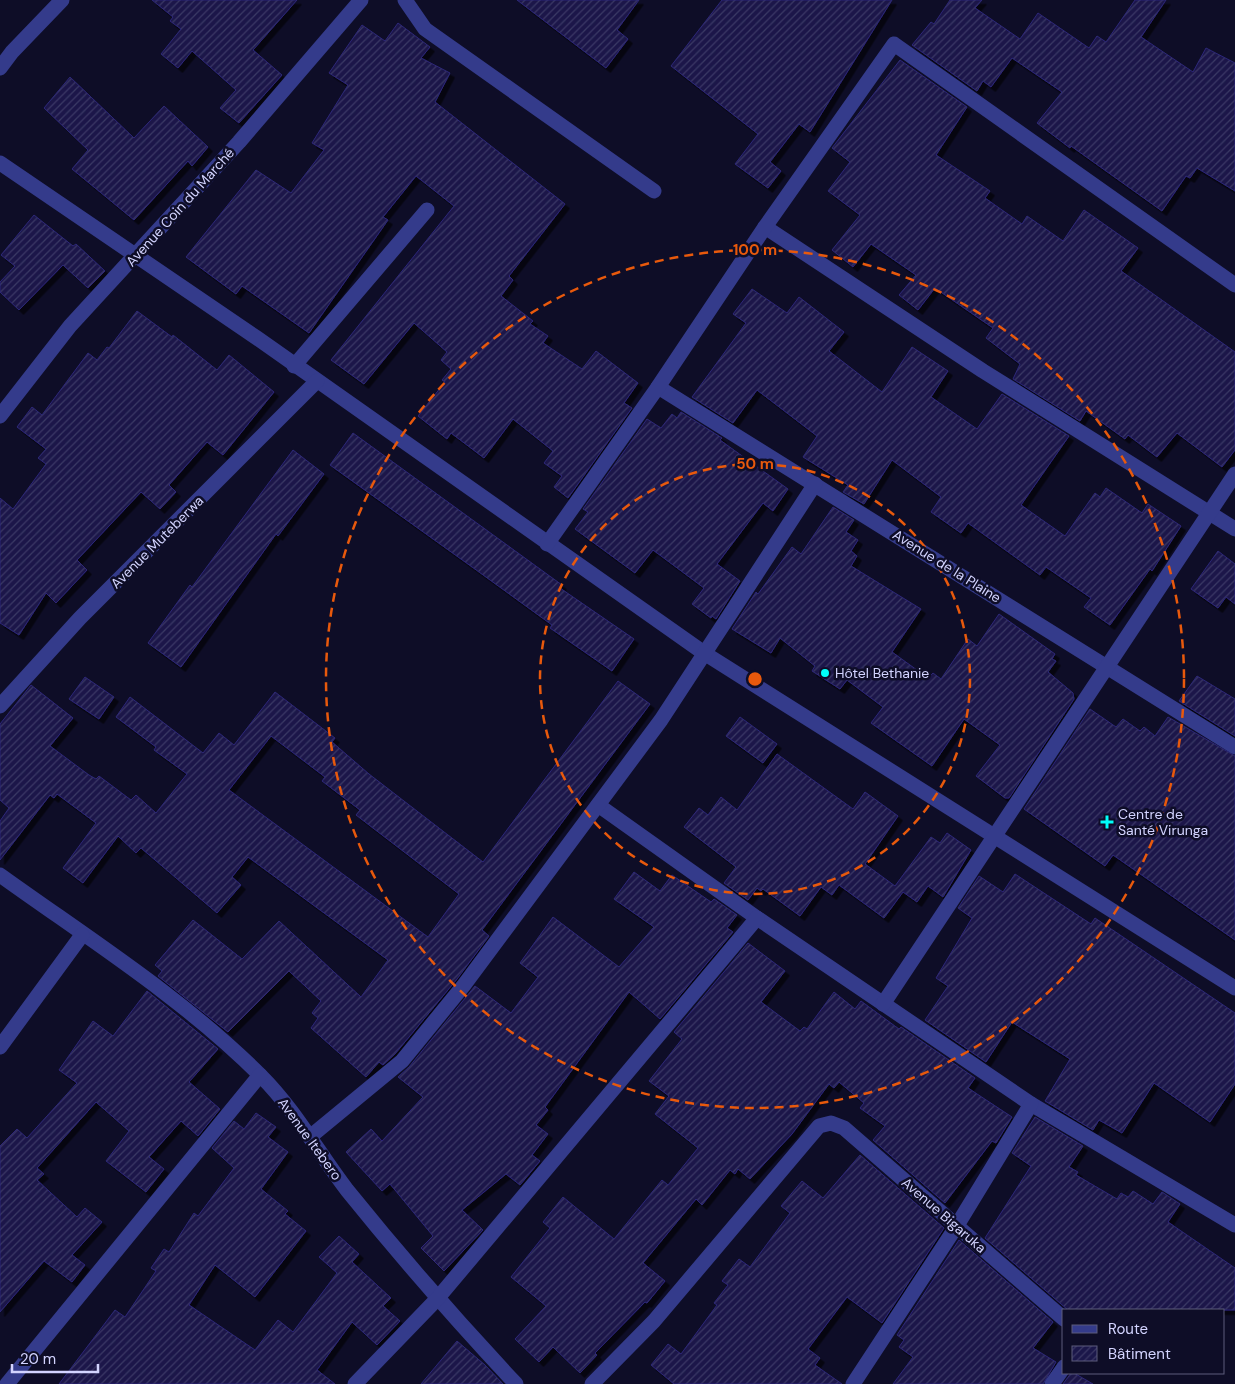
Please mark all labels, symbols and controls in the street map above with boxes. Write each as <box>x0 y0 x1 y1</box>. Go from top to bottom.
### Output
street label: Avenue Coin du Marché <box>122 144 238 270</box>
text: 100 m <box>733 240 777 260</box>
text: 50 m <box>736 454 774 474</box>
street label: Avenue Muteberwa <box>107 492 207 592</box>
street label: Avenue de la Plaine <box>889 525 1005 607</box>
place label: Hôtel Bethanie <box>835 664 929 682</box>
marker: Hôtel Bethanie <box>819 667 831 679</box>
centre of rings <box>746 670 764 688</box>
place label: Centre de Santé Virunga <box>1118 805 1208 839</box>
marker: Centre de Santé Virunga <box>1100 815 1114 829</box>
street label: Avenue Itebero <box>274 1094 346 1184</box>
street label: Avenue Bigaruka <box>898 1173 990 1257</box>
legend <box>1062 1309 1225 1374</box>
text: Route <box>1108 1319 1148 1339</box>
scale bar <box>12 1342 99 1374</box>
text: Bâtiment <box>1108 1344 1171 1364</box>
text: 20 m <box>20 1349 56 1369</box>

